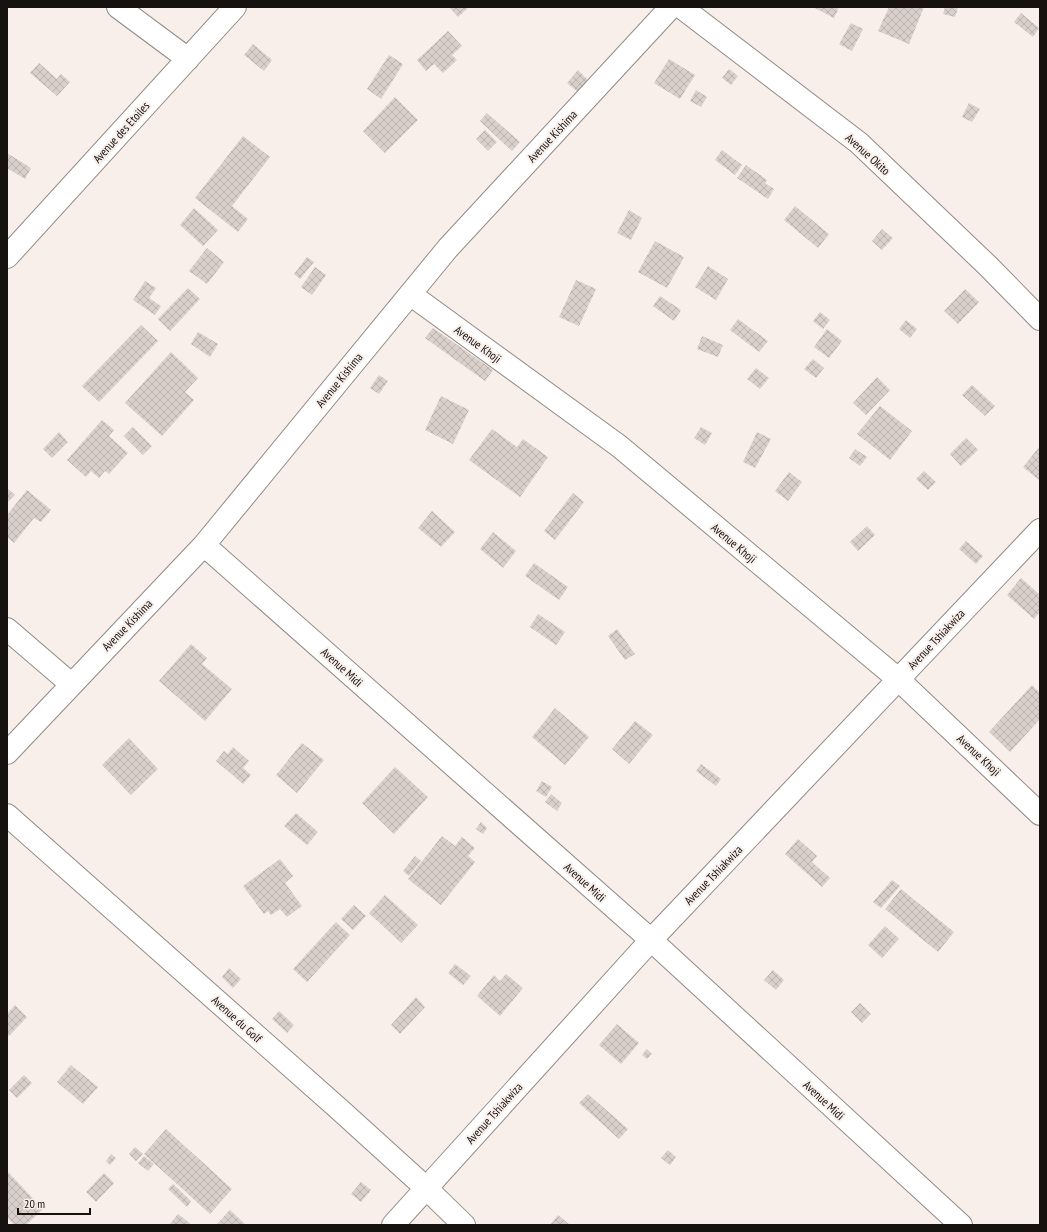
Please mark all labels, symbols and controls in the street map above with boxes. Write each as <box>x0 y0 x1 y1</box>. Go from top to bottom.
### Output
street label: Avenue des Etoiles <box>89 98 153 166</box>
street label: Avenue Kishima <box>524 107 580 165</box>
street label: Avenue Okito <box>842 130 894 178</box>
street label: Avenue Khoji <box>452 322 504 366</box>
street label: Avenue Kishima <box>312 349 366 410</box>
street label: Avenue Khoji <box>708 520 760 566</box>
street label: Avenue Kishima <box>99 596 155 654</box>
street label: Avenue Tshiakwiza <box>904 606 968 672</box>
street label: Avenue Midi <box>318 644 366 690</box>
street label: Avenue Khoji <box>954 731 1004 779</box>
street label: Avenue Tshiakwiza <box>681 842 745 908</box>
street label: Avenue Midi <box>561 859 609 905</box>
street label: Avenue du Golf <box>209 992 266 1046</box>
street label: Avenue Midi <box>800 1077 848 1123</box>
street label: Avenue Tshiakwiza <box>463 1079 526 1147</box>
scale bar <box>18 1190 90 1216</box>
text: 20 m <box>24 1196 45 1211</box>

